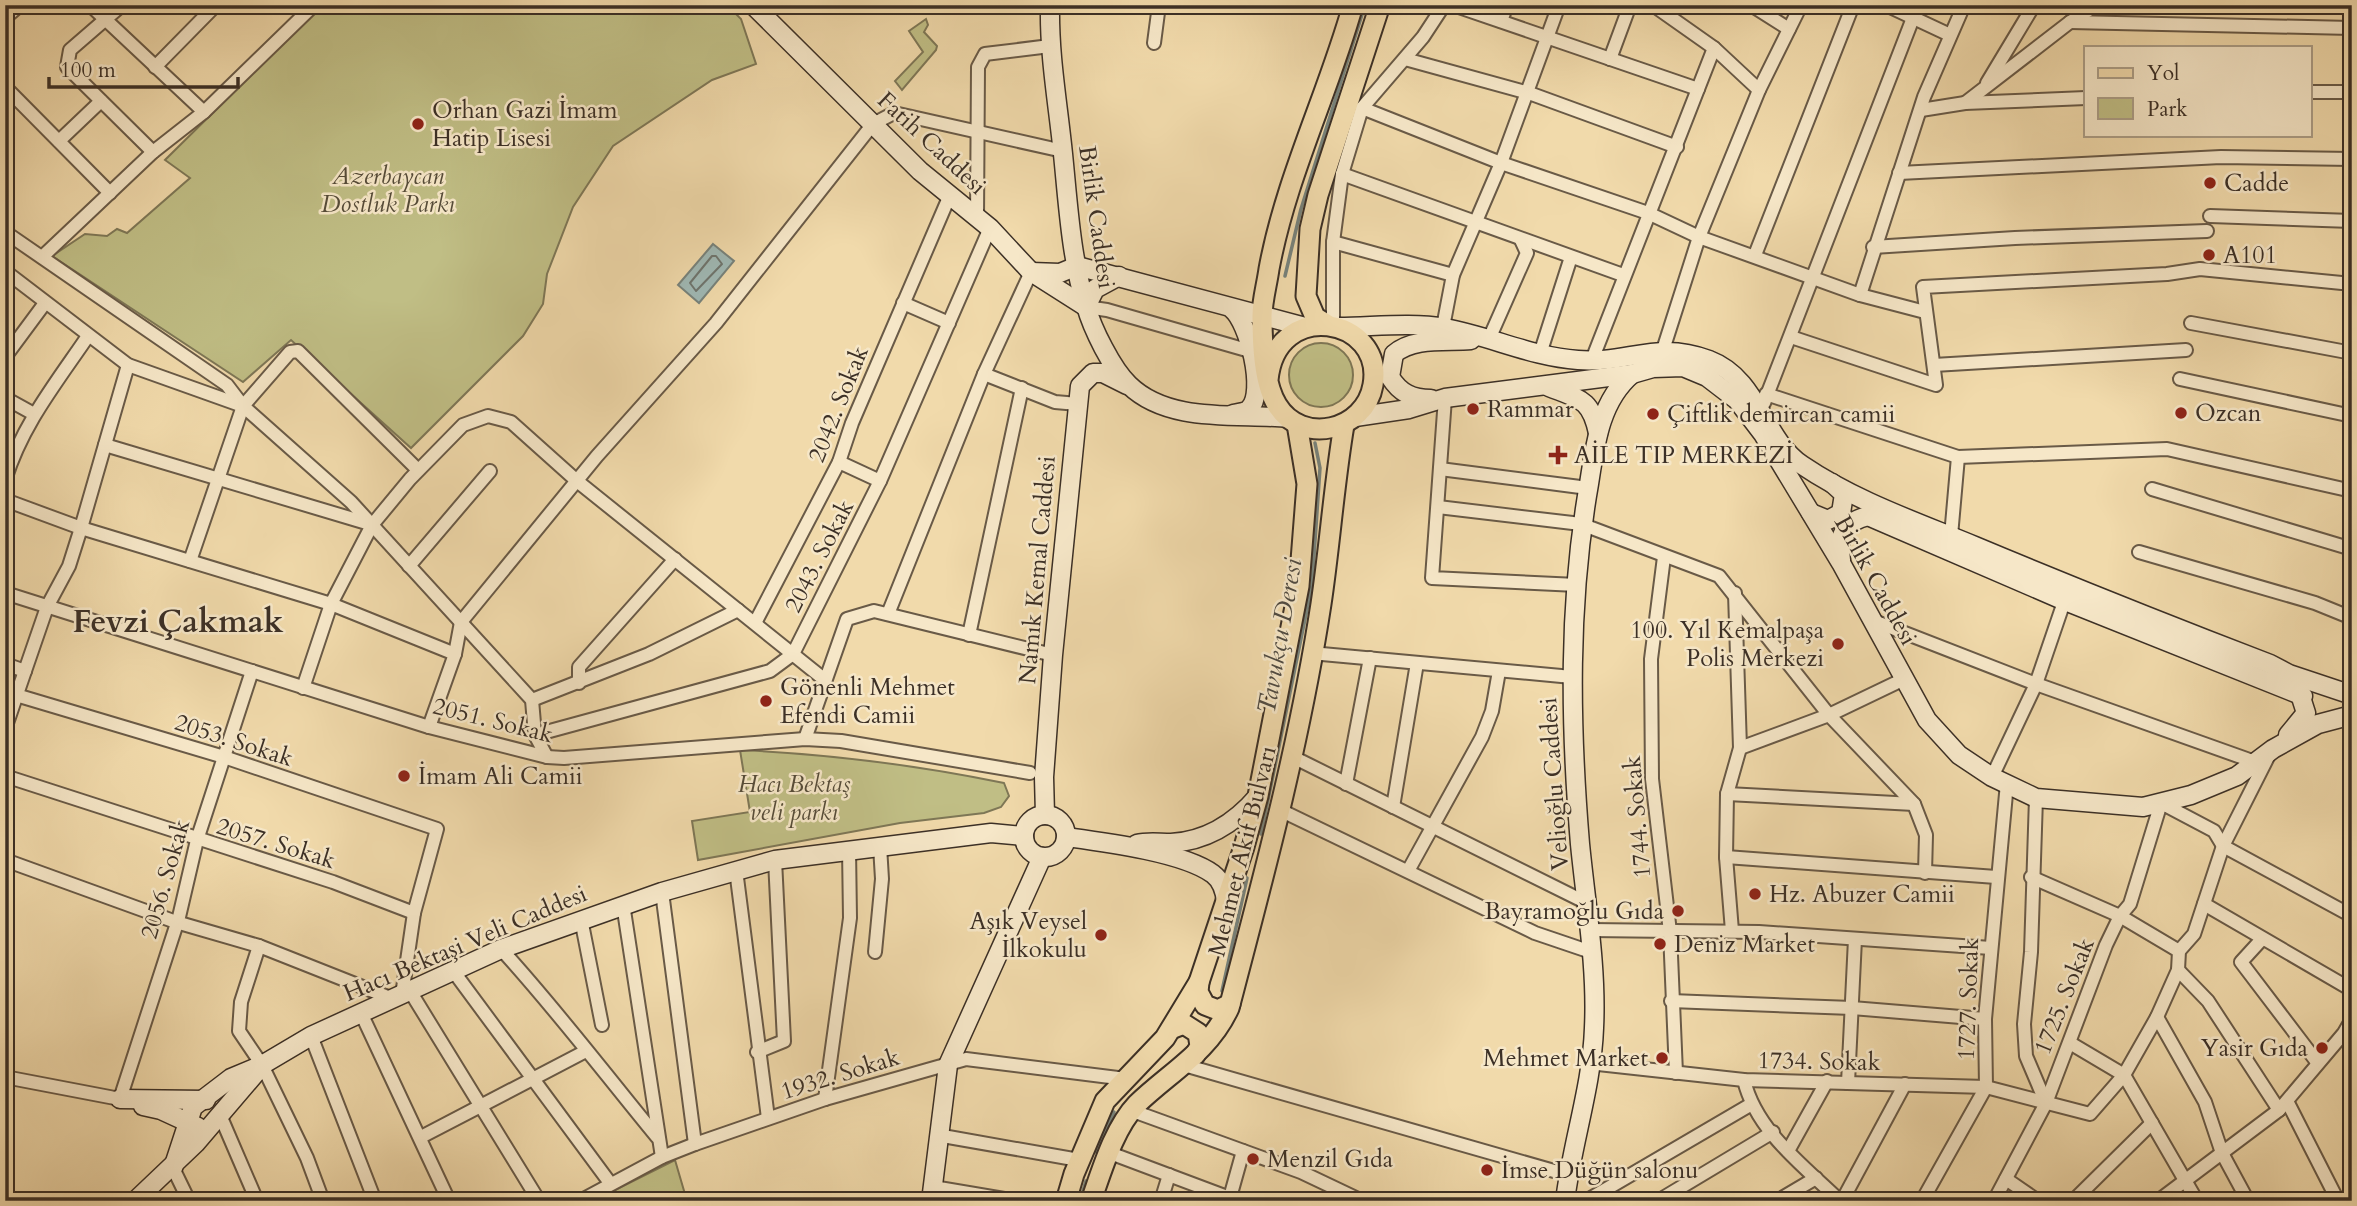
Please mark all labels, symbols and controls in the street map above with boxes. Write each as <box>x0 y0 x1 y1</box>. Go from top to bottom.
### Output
scale bar <box>49 46 238 90</box>
legend <box>2084 46 2312 136</box>
text: 100 m <box>60 56 116 85</box>
text: Yol <box>2147 59 2179 88</box>
street label: Fatih Caddesi <box>870 84 994 203</box>
place label: Orhan Gazi İmam Hatip Lisesi <box>432 94 618 155</box>
text: Park <box>2147 95 2188 124</box>
marker: Orhan Gazi İmam Hatip Lisesi <box>410 116 426 132</box>
street label: Birlik Caddesi <box>1070 144 1123 291</box>
park label: Azerbaycan Dostluk Parkı <box>321 160 455 221</box>
place label: Cadde <box>2224 167 2289 200</box>
marker: Cadde <box>2202 175 2218 191</box>
place label: A101 <box>2223 239 2277 272</box>
marker: A101 <box>2201 247 2217 263</box>
street label: 2042. Sokak <box>800 341 877 467</box>
place label: Rammar <box>1487 393 1574 426</box>
place label: Ozcan <box>2195 397 2262 430</box>
place label: Çiftlik demircan camii <box>1667 398 1895 431</box>
marker: Rammar <box>1465 401 1481 417</box>
marker: Ozcan <box>2173 405 2189 421</box>
marker: Çiftlik demircan camii <box>1645 406 1661 422</box>
place label: AİLE TIP MERKEZİ <box>1574 439 1794 472</box>
marker: AİLE TIP MERKEZİ <box>1548 445 1568 465</box>
street label: Namık Kemal Caddesi <box>1011 454 1064 686</box>
street label: 2043. Sokak <box>777 494 862 618</box>
street label: Birlik Caddesi <box>1826 509 1925 651</box>
water label: Tavukçu Deresi <box>1249 555 1311 717</box>
district label: Fevzi Çakmak <box>72 600 284 644</box>
place label: 100. Yıl Kemalpaşa Polis Merkezi <box>1630 614 1825 675</box>
marker: 100. Yıl Kemalpaşa Polis Merkezi <box>1830 636 1846 652</box>
place label: Gönenli Mehmet Efendi Camii <box>780 671 955 732</box>
street label: 2051. Sokak <box>429 690 557 751</box>
marker: Gönenli Mehmet Efendi Camii <box>758 693 774 709</box>
street label: Velioğlu Caddesi <box>1532 696 1577 872</box>
street label: 2053. Sokak <box>170 706 297 775</box>
street label: Mehmet Akif Bulvarı <box>1200 742 1285 960</box>
street label: 1744. Sokak <box>1616 754 1659 880</box>
place label: İmam Ali Camii <box>418 760 583 793</box>
marker: İmam Ali Camii <box>396 768 412 784</box>
park label: Hacı Bektaş veli parkı <box>738 768 850 829</box>
street label: 2057. Sokak <box>212 810 340 877</box>
street label: 2056. Sokak <box>133 815 198 943</box>
street label: Hacı Bektaşi Veli Caddesi <box>338 877 592 1010</box>
place label: Hz. Abuzer Camii <box>1769 878 1955 911</box>
marker: Hz. Abuzer Camii <box>1747 886 1763 902</box>
place label: Bayramoğlu Gıda <box>1484 895 1665 928</box>
marker: Bayramoğlu Gıda <box>1670 903 1686 919</box>
place label: Aşık Veysel İlkokulu <box>970 905 1087 966</box>
marker: Aşık Veysel İlkokulu <box>1093 927 1109 943</box>
place label: Deniz Market <box>1674 928 1815 961</box>
street label: 1725. Sokak <box>2026 933 2103 1059</box>
marker: Deniz Market <box>1652 936 1668 952</box>
street label: 1727. Sokak <box>1950 937 1987 1061</box>
place label: Yasir Gıda <box>2201 1032 2309 1065</box>
marker: Yasir Gıda <box>2314 1040 2330 1056</box>
street label: 1932. Sokak <box>777 1041 904 1108</box>
place label: Mehmet Market <box>1483 1042 1648 1075</box>
street label: 1734. Sokak <box>1757 1044 1881 1079</box>
marker: Mehmet Market <box>1654 1050 1670 1066</box>
place label: Menzil Gıda <box>1267 1143 1394 1176</box>
marker: Menzil Gıda <box>1245 1151 1261 1167</box>
place label: İmse Düğün salonu <box>1501 1154 1698 1187</box>
marker: İmse Düğün salonu <box>1479 1162 1495 1178</box>

